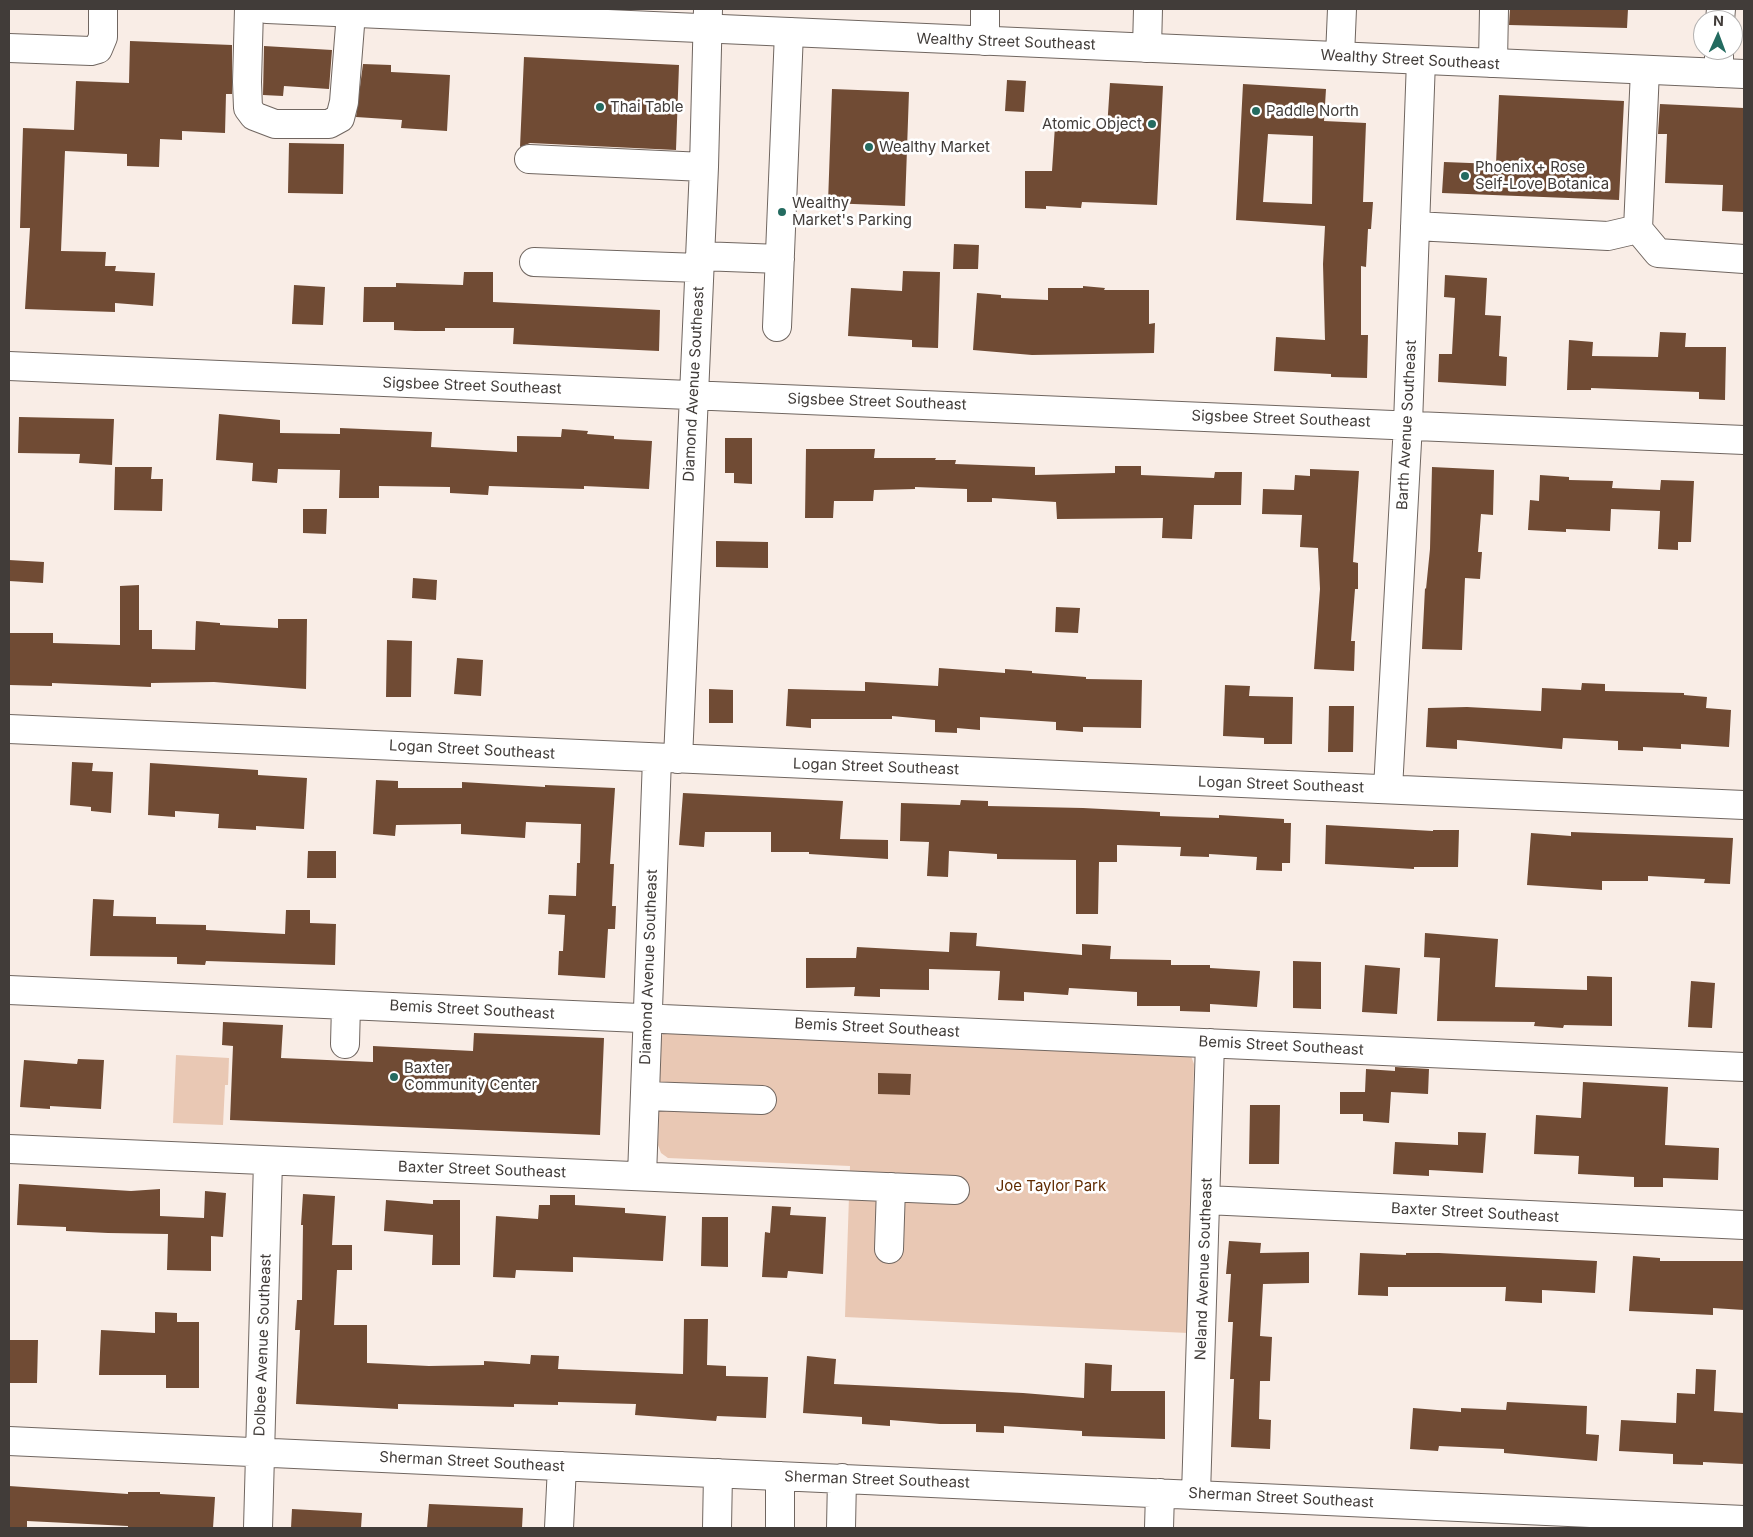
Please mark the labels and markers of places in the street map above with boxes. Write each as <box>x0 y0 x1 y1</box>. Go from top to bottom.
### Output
place label: Thai Table <box>610 98 683 116</box>
marker: Thai Table <box>594 101 606 113</box>
place label: Paddle North <box>1266 102 1359 120</box>
marker: Paddle North <box>1250 105 1262 117</box>
place label: Atomic Object <box>1042 115 1142 133</box>
marker: Atomic Object <box>1146 118 1158 130</box>
place label: Wealthy Market <box>879 138 990 156</box>
marker: Wealthy Market <box>863 141 875 153</box>
place label: Phoenix + Rose Self-Love Botanica <box>1475 158 1609 193</box>
marker: Phoenix + Rose Self-Love Botanica <box>1459 170 1471 182</box>
place label: Wealthy Market's Parking <box>792 194 912 229</box>
marker: Wealthy Market's Parking <box>776 206 788 218</box>
place label: Baxter Community Center <box>404 1059 537 1094</box>
marker: Baxter Community Center <box>388 1071 400 1083</box>

